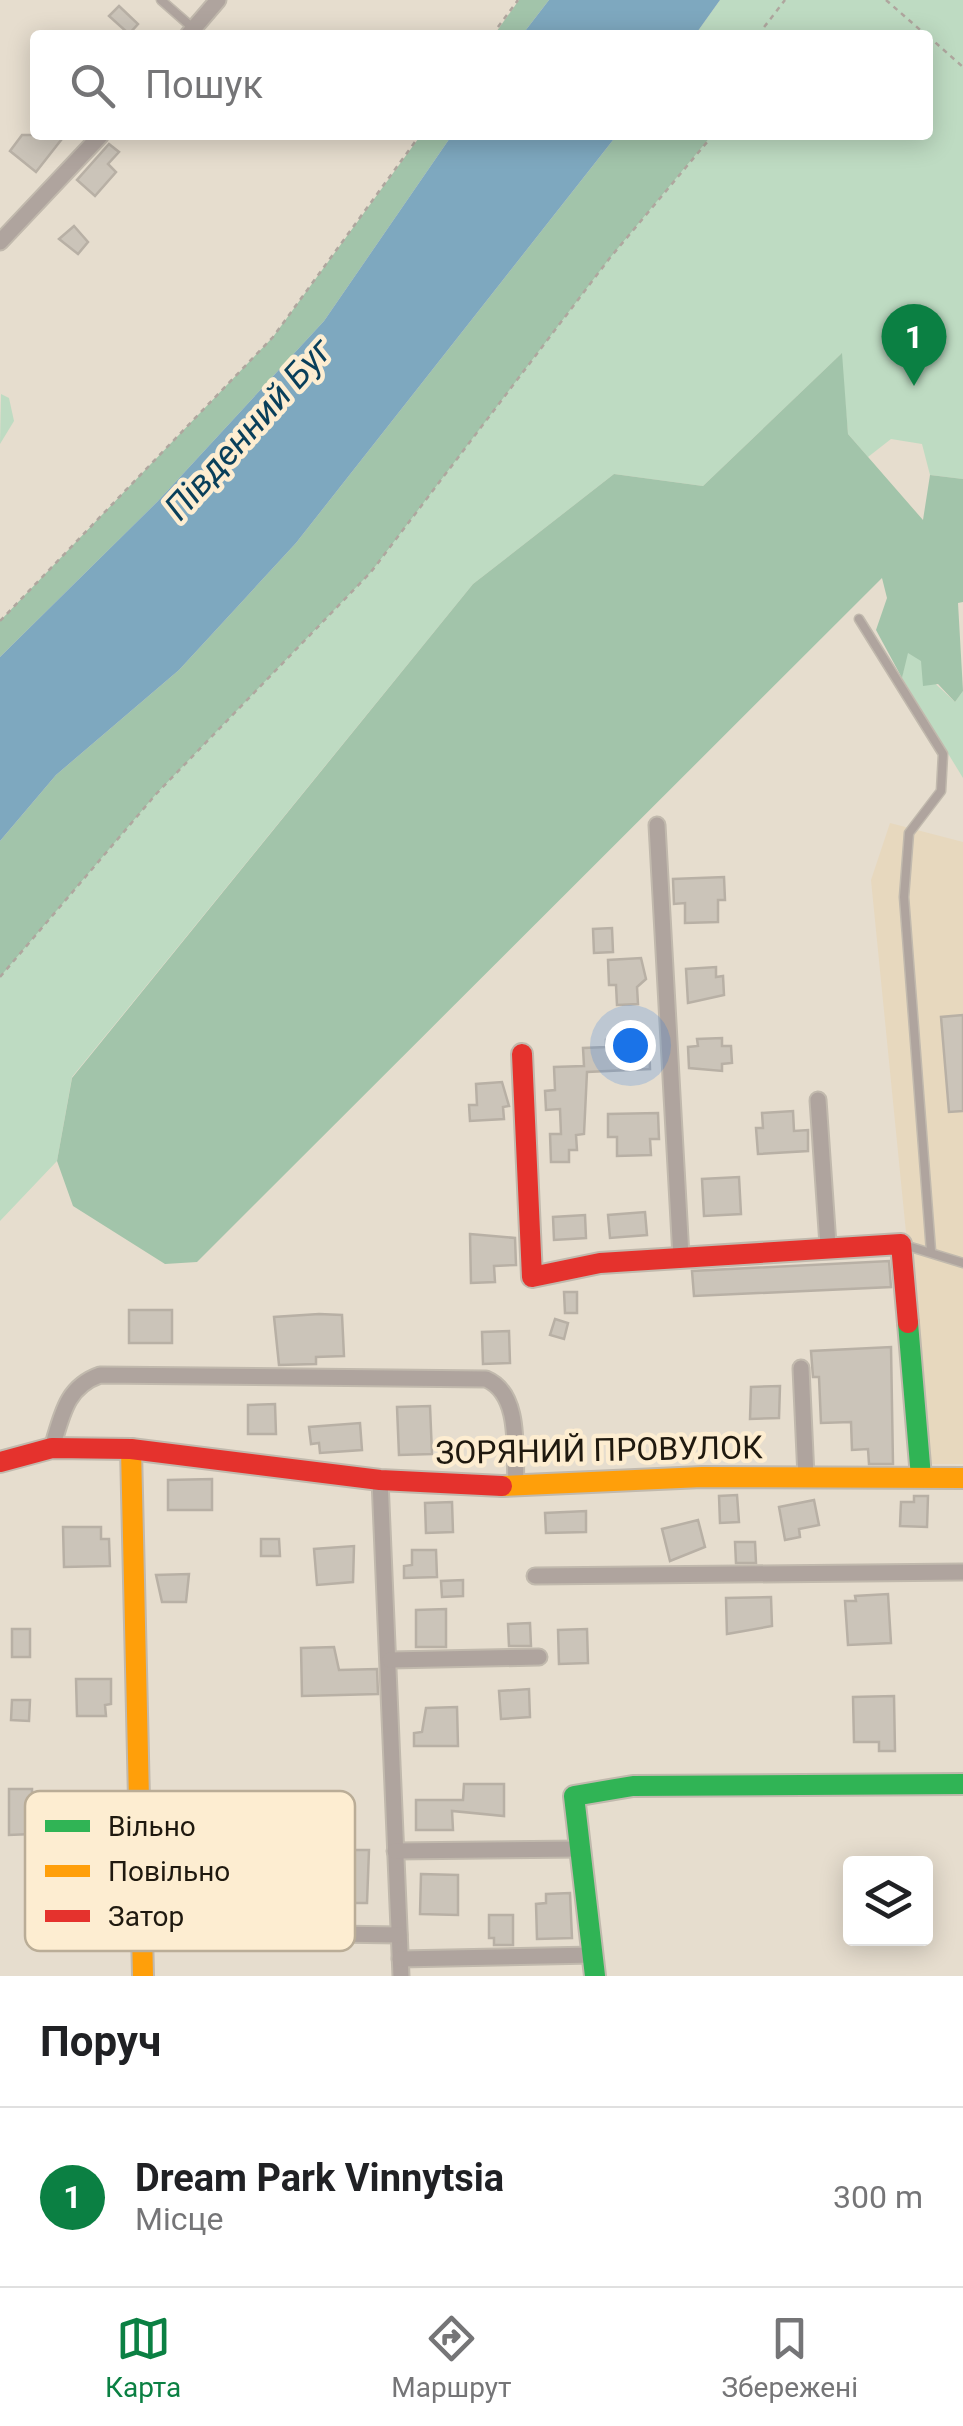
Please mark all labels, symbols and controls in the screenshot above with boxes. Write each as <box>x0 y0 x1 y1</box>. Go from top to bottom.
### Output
search box <box>30 30 933 140</box>
icon: search <box>65 58 120 113</box>
text: Пошук <box>145 63 263 107</box>
pin: 1 <box>882 304 946 386</box>
water label: Південний Буг <box>156 329 341 528</box>
your location <box>605 1020 656 1071</box>
street label: ЗОРЯНИЙ ПРОВУЛОК <box>435 1428 763 1472</box>
legend <box>25 1791 355 1951</box>
text: Вільно <box>108 1810 196 1843</box>
text: Повільно <box>108 1855 230 1888</box>
map controls <box>843 1856 933 1946</box>
button: layers <box>843 1856 933 1946</box>
text: Затор <box>108 1900 184 1933</box>
text: Поруч <box>40 2017 161 2066</box>
text: Dream Park Vinnytsia <box>135 2156 504 2200</box>
text: 1 <box>63 2178 82 2216</box>
text: 300 m <box>833 2178 923 2216</box>
text: Місце <box>135 2200 223 2238</box>
tab: Карта <box>105 2311 181 2404</box>
tab: Маршрут <box>391 2311 512 2404</box>
tab: Збережені <box>721 2311 858 2404</box>

